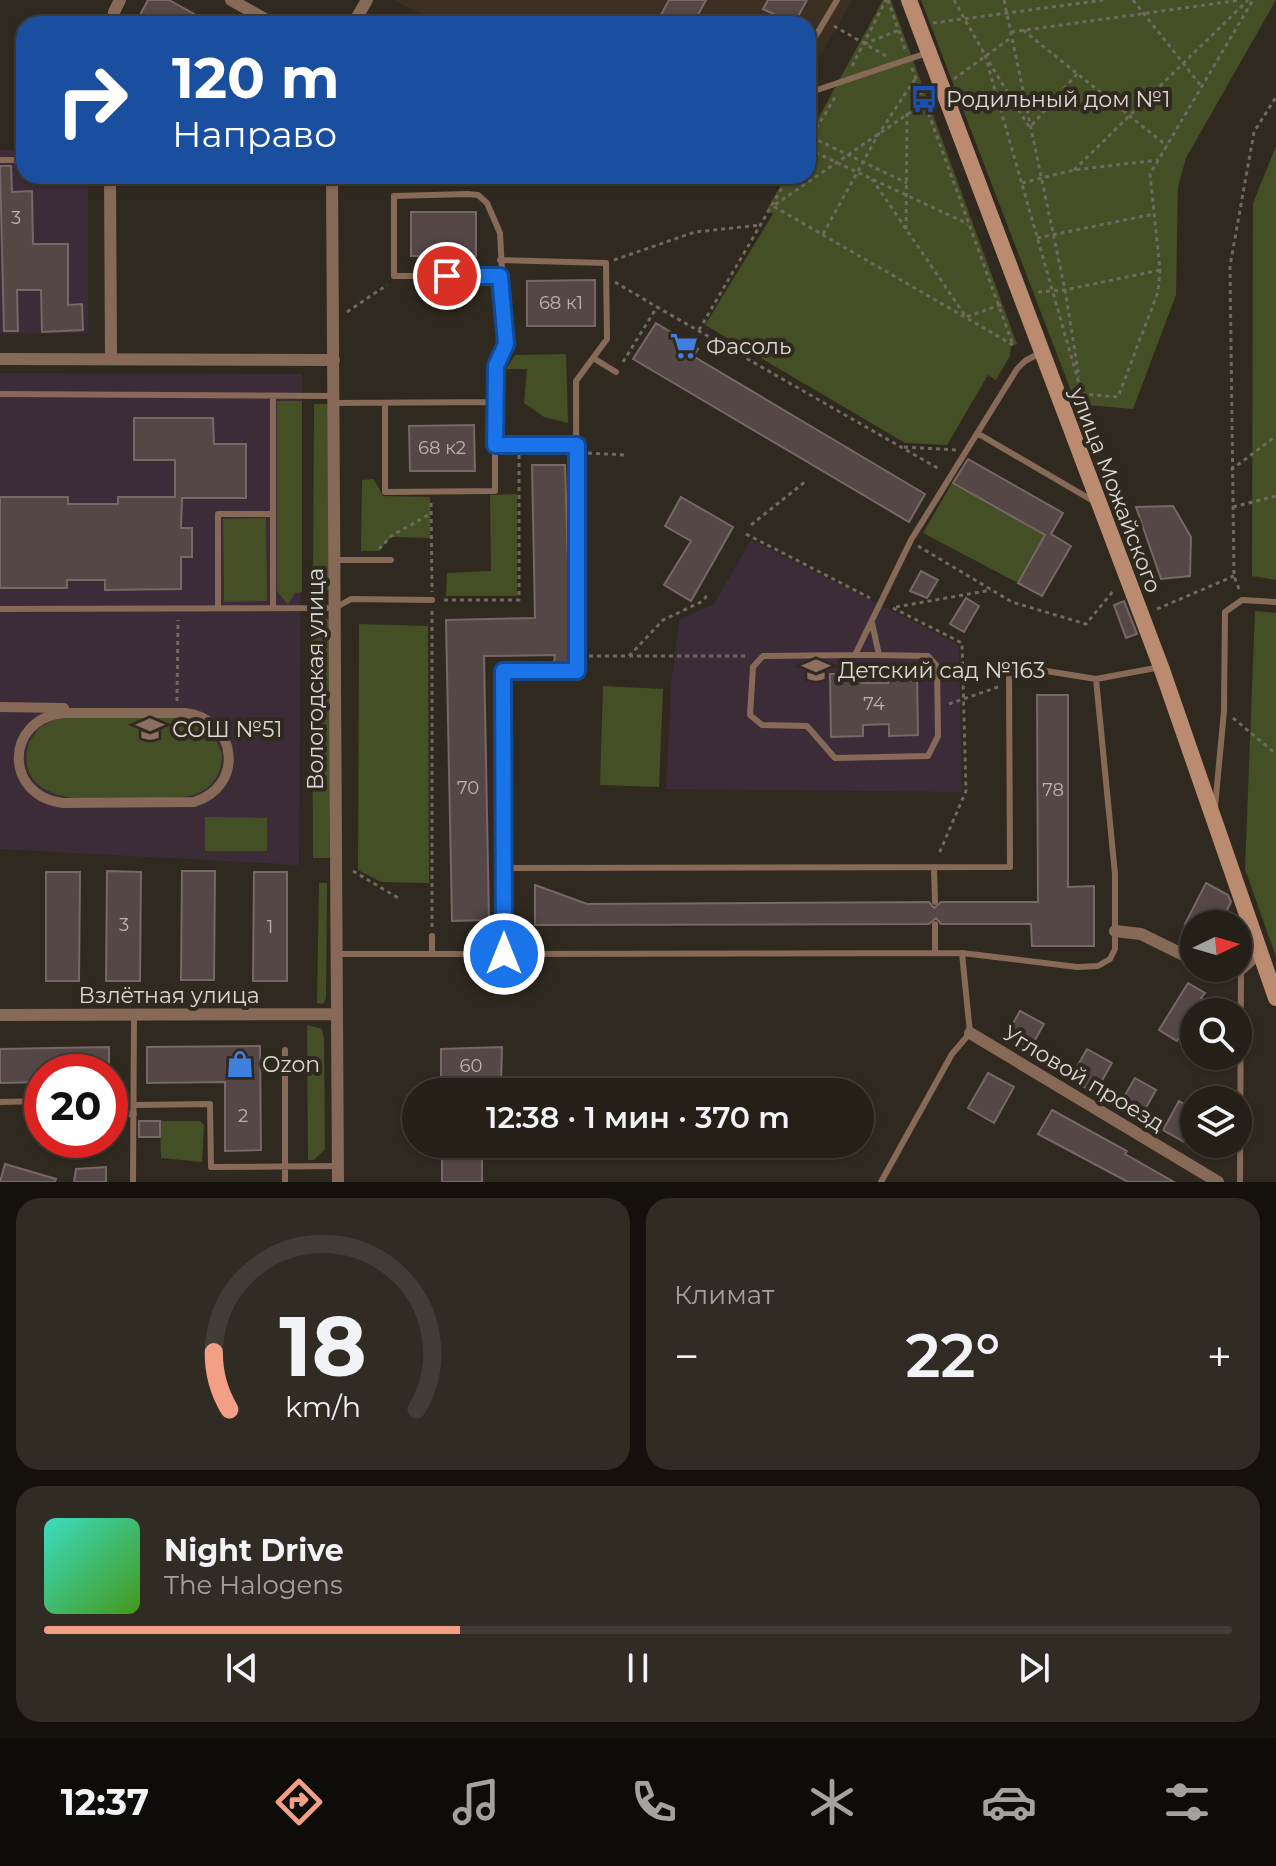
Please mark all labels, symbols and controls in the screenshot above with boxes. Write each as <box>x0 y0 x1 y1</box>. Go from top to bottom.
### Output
text: 120 m <box>172 44 340 112</box>
icon: right <box>40 48 144 152</box>
bus stop icon: Родильный дом №1 <box>909 84 939 114</box>
place label: Родильный дом №1 <box>946 86 1170 113</box>
text: Направо <box>172 112 337 156</box>
house number: 3 <box>11 207 21 229</box>
pin <box>413 242 481 310</box>
icon: arrive <box>425 254 469 298</box>
house number: 68 к1 <box>539 292 583 314</box>
supermarket icon: Фасоль <box>669 331 699 361</box>
place label: Фасоль <box>706 333 791 360</box>
street label: улица Можайского <box>1064 383 1167 597</box>
house number: 68 к2 <box>418 437 466 459</box>
street label: Вологодская улица <box>302 568 329 790</box>
school or university icon: Детский сад №163 <box>801 655 831 685</box>
place label: Детский сад №163 <box>838 657 1045 684</box>
house number: 74 <box>863 693 885 715</box>
school or university icon: СОШ №51 <box>135 714 165 744</box>
place label: СОШ №51 <box>172 716 282 743</box>
house number: 70 <box>457 777 479 799</box>
house number: 78 <box>1042 779 1064 801</box>
north arrow <box>1180 910 1252 982</box>
map controls <box>1180 910 1252 1158</box>
position arrow <box>462 912 546 996</box>
house number: 3 <box>119 914 129 936</box>
house number: 1 <box>267 916 273 938</box>
street label: Взлётная улица <box>78 982 260 1009</box>
button: search <box>1180 998 1252 1070</box>
street label: Угловой проезд <box>998 1020 1169 1137</box>
shop icon: Ozon <box>225 1049 255 1079</box>
place label: Ozon <box>262 1051 320 1078</box>
speed limit sign: 20 <box>24 1054 128 1158</box>
house number: 60 <box>460 1055 482 1077</box>
button: layers <box>1180 1086 1252 1158</box>
text: 12:38 · 1 мин · 370 m <box>486 1099 790 1136</box>
house number: 2 <box>238 1105 248 1127</box>
text: Климат <box>674 1279 774 1311</box>
text: 18 <box>279 1295 367 1397</box>
text: 22° <box>906 1319 1000 1392</box>
text: − <box>674 1329 699 1383</box>
text: + <box>1207 1329 1232 1383</box>
text: km/h <box>285 1389 361 1424</box>
text: Night Drive <box>164 1532 344 1569</box>
text: The Halogens <box>164 1569 343 1601</box>
icon: previous <box>220 1646 264 1690</box>
icon: pause <box>616 1646 660 1690</box>
icon: next <box>1012 1646 1056 1690</box>
icon: directions <box>271 1774 327 1830</box>
icon: music <box>448 1774 504 1830</box>
icon: phone <box>626 1774 682 1830</box>
icon: climate <box>804 1774 860 1830</box>
icon: car <box>981 1774 1037 1830</box>
icon: filters <box>1159 1774 1215 1830</box>
text: 12:37 <box>61 1780 149 1824</box>

